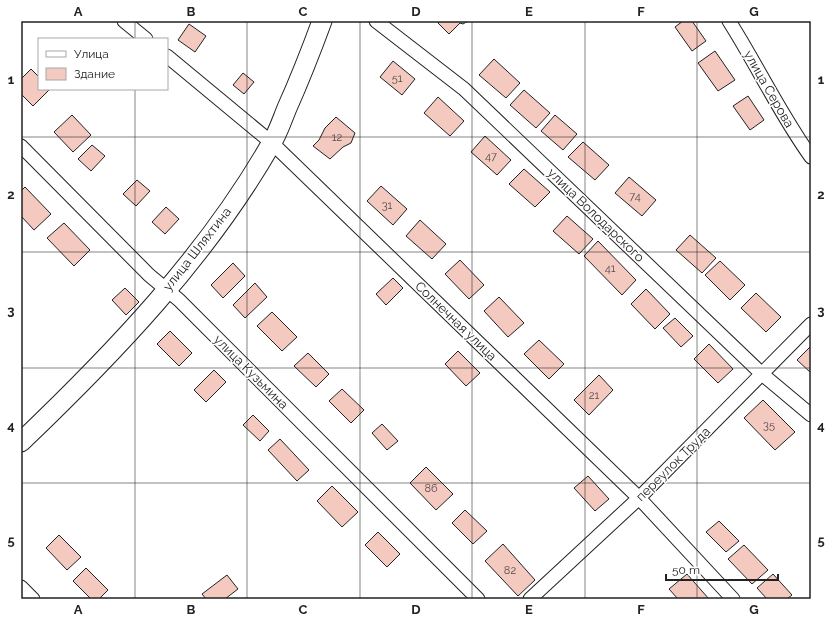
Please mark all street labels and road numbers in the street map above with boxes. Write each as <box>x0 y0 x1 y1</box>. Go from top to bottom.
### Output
street label: улица Серова <box>741 48 797 130</box>
street label: улица Володарского <box>545 165 648 265</box>
street label: улица Шляхтина <box>160 204 234 294</box>
street label: Солнечная улица <box>412 278 500 364</box>
street label: улица Кузьмина <box>211 332 291 412</box>
street label: переулок Труда <box>633 424 713 504</box>

